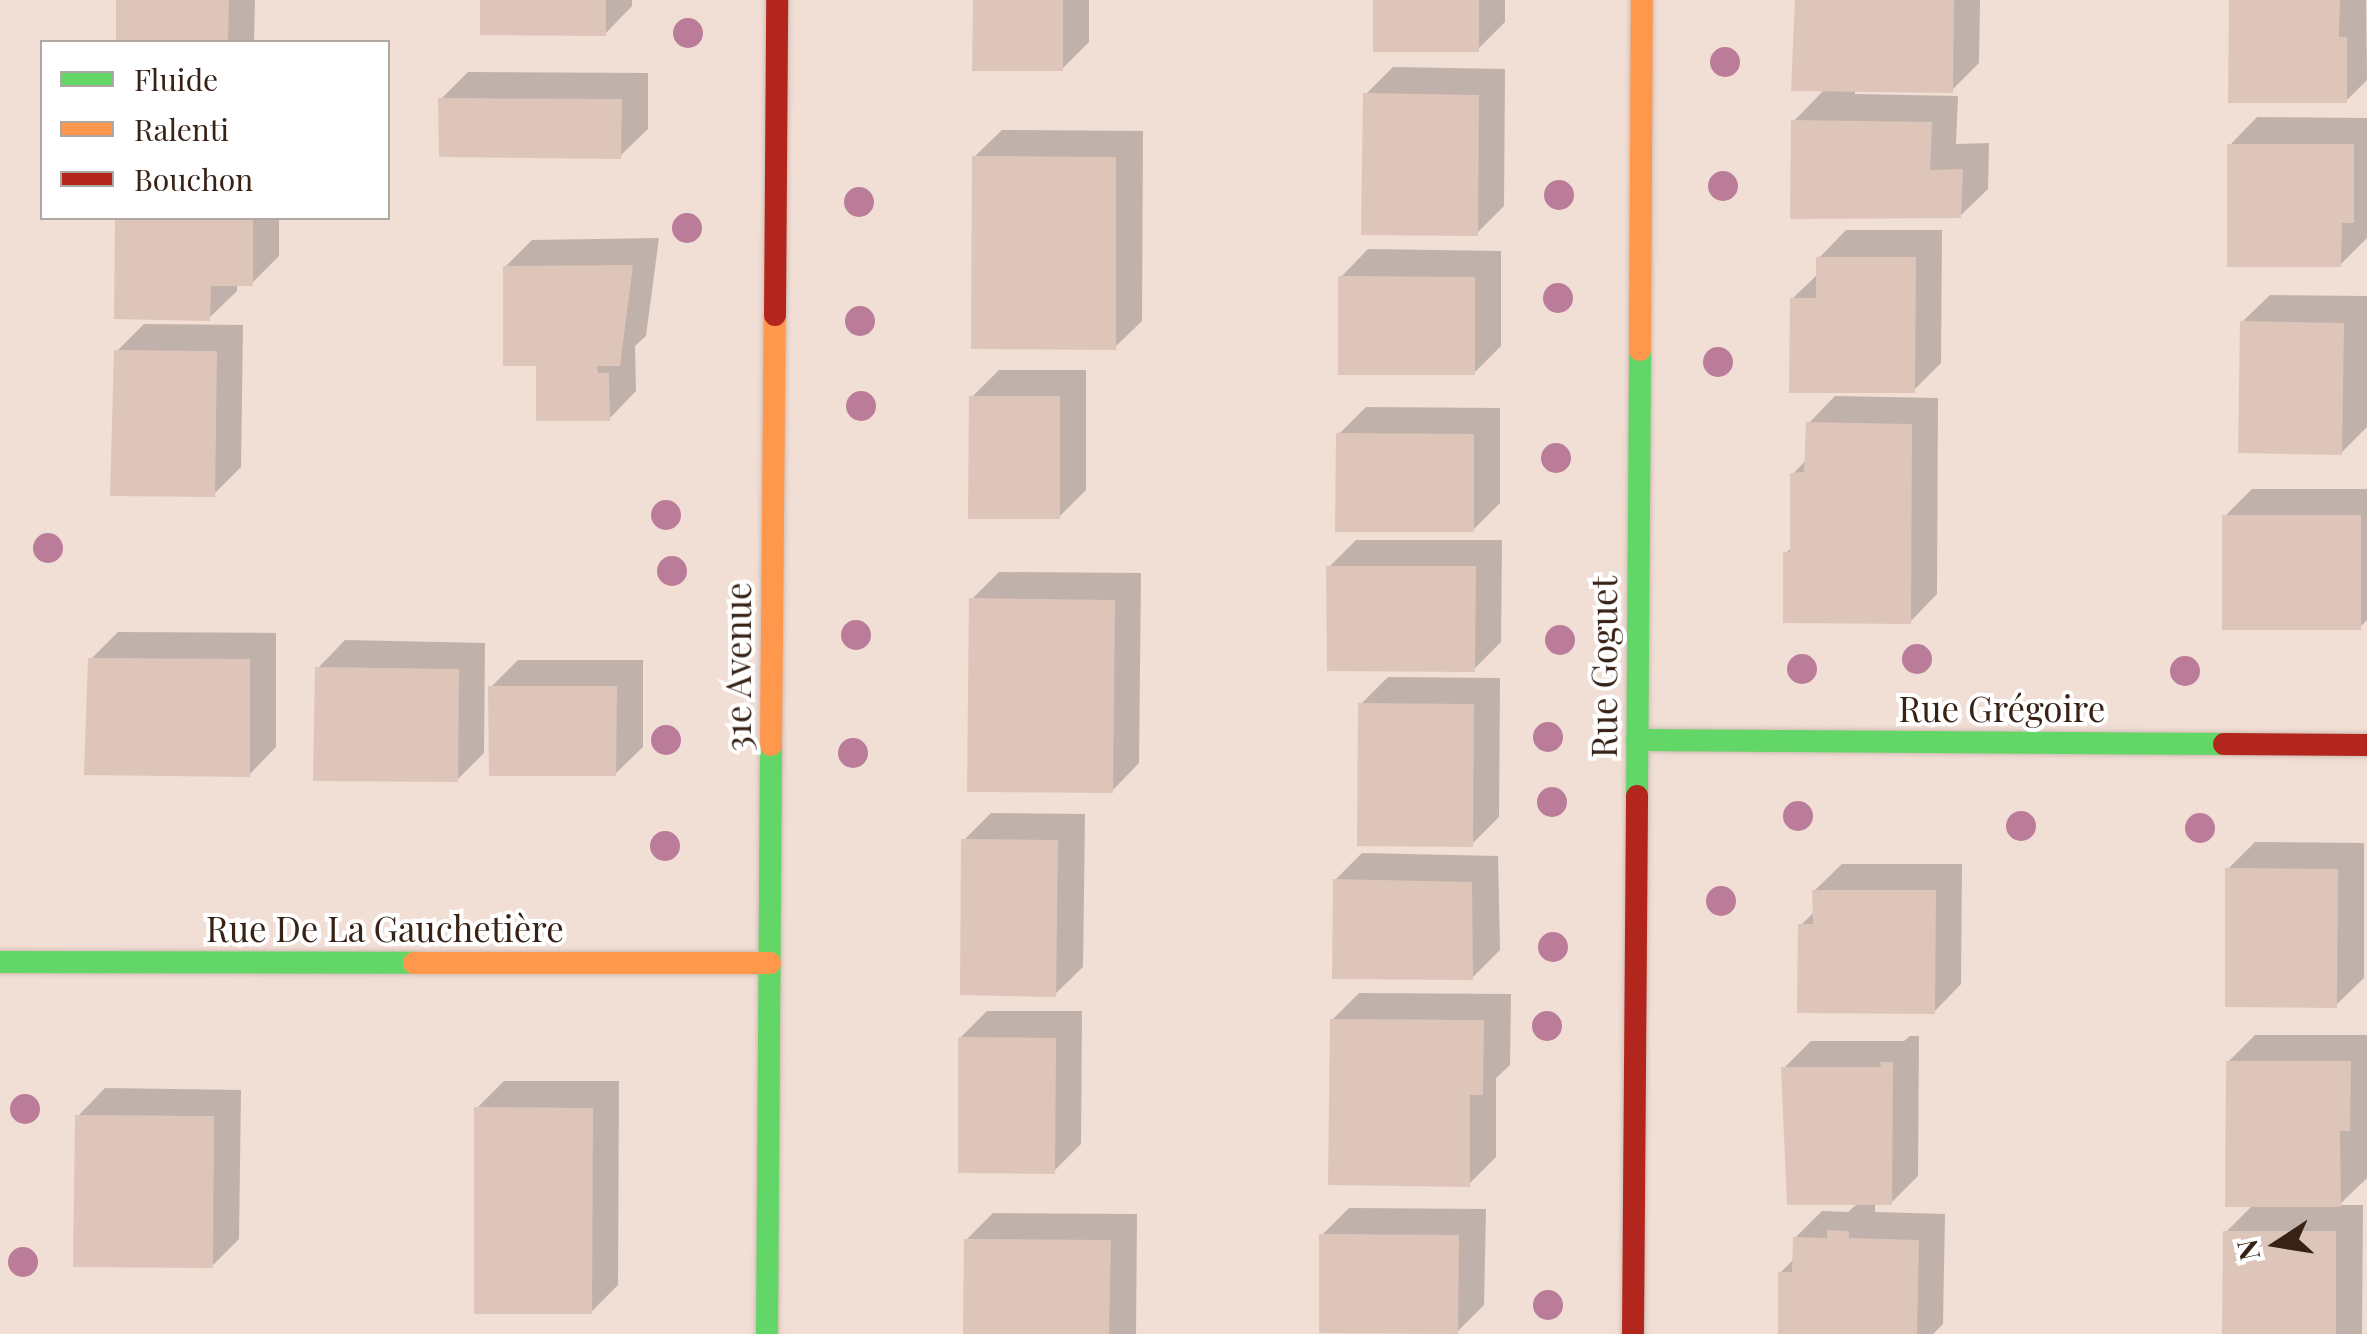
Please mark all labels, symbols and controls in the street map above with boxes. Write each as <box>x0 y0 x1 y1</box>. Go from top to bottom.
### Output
legend <box>40 40 390 220</box>
text: Fluide <box>134 59 218 99</box>
text: Ralenti <box>134 109 229 149</box>
text: Bouchon <box>134 159 253 199</box>
street label: Rue Goguet <box>1582 576 1624 758</box>
street label: 31e Avenue <box>716 582 758 752</box>
street label: Rue Grégoire <box>1899 687 2105 729</box>
street label: Rue De La Gauchetière <box>206 907 564 949</box>
north arrow <box>2227 1194 2327 1294</box>
text: N <box>2227 1237 2267 1264</box>

